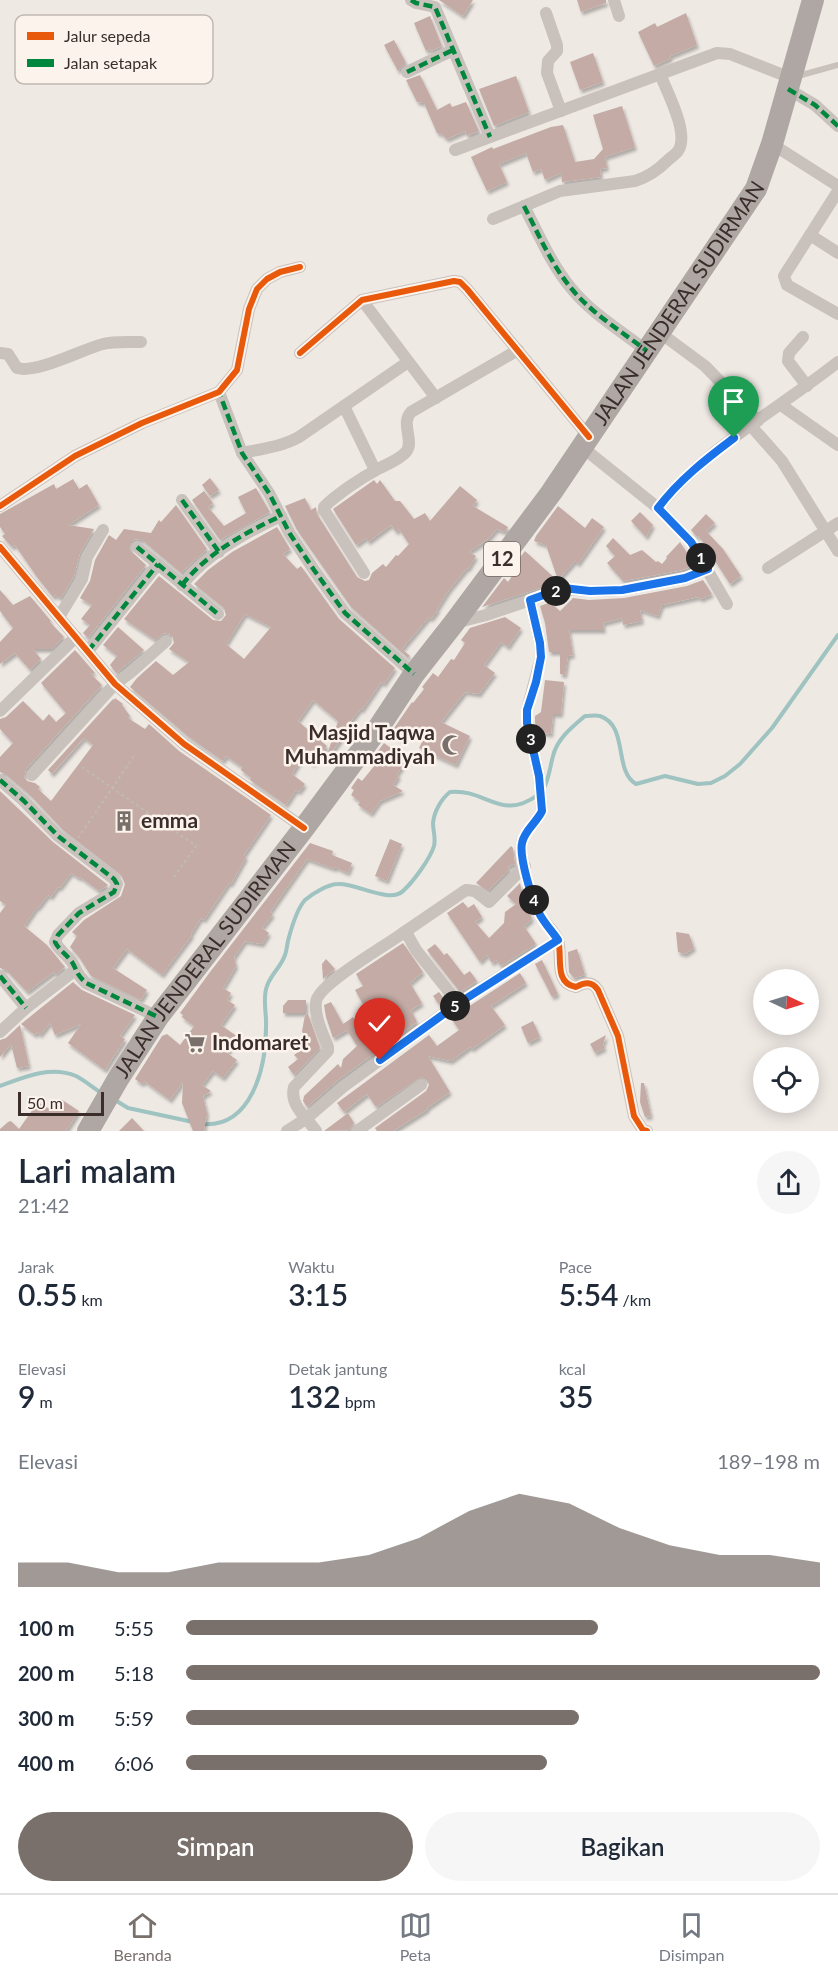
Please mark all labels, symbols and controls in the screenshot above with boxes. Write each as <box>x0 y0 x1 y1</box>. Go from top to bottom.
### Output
legend <box>15 15 213 84</box>
text: Jalur sepeda <box>64 26 150 45</box>
text: Jalan setapak <box>64 53 158 72</box>
street label: JALAN JENDERAL SUDIRMAN <box>587 176 769 429</box>
pin <box>708 376 759 438</box>
icon: arrive <box>717 385 750 418</box>
road number: 12 <box>484 542 520 576</box>
pin: 1 <box>686 543 716 573</box>
text: 1 <box>696 548 706 567</box>
pin: 2 <box>541 576 571 606</box>
text: 2 <box>551 581 561 600</box>
place label: Masjid Taqwa Muhammadiyah <box>285 719 435 768</box>
pin: 3 <box>516 724 546 754</box>
text: 3 <box>526 729 536 748</box>
mosque icon: Masjid Taqwa Muhammadiyah <box>440 733 464 757</box>
place label: emma <box>141 807 198 832</box>
building icon: emma <box>112 809 136 833</box>
street label: JALAN JENDERAL SUDIRMAN <box>108 836 300 1082</box>
pin: 4 <box>519 885 549 915</box>
text: 4 <box>529 890 539 909</box>
north arrow <box>753 969 819 1035</box>
map controls <box>753 969 819 1113</box>
pin: 5 <box>440 991 470 1021</box>
text: 5 <box>450 996 460 1015</box>
pin <box>354 998 405 1060</box>
icon: check <box>363 1007 396 1040</box>
place label: Indomaret <box>212 1029 309 1054</box>
supermarket icon: Indomaret <box>183 1031 207 1055</box>
button: locate <box>753 1047 819 1113</box>
scale bar <box>18 1089 104 1116</box>
text: 50 m <box>27 1093 63 1112</box>
text: Lari malam <box>18 1150 176 1190</box>
button: share <box>757 1151 820 1214</box>
text: 21:42 <box>18 1193 69 1217</box>
text: Jarak <box>18 1257 54 1276</box>
text: Waktu <box>288 1257 335 1276</box>
text: Pace <box>559 1257 592 1276</box>
text: 0.55 <box>18 1276 77 1312</box>
text: 3:15 <box>288 1276 348 1312</box>
text: 5:54 <box>559 1276 618 1312</box>
text: km <box>77 1290 103 1309</box>
text: /km <box>618 1290 651 1309</box>
text: Elevasi <box>18 1359 66 1378</box>
text: Detak jantung <box>288 1359 387 1378</box>
text: kcal <box>559 1359 586 1378</box>
text: 9 <box>18 1378 35 1414</box>
text: 132 <box>288 1378 341 1414</box>
text: 35 <box>559 1378 593 1414</box>
text: m <box>35 1392 53 1411</box>
text: bpm <box>341 1392 376 1411</box>
text: Elevasi <box>18 1449 78 1473</box>
text: 189–198 m <box>717 1449 820 1473</box>
text: 100 m <box>18 1616 74 1640</box>
text: 5:55 <box>114 1616 154 1640</box>
text: 200 m <box>18 1661 74 1685</box>
text: 5:18 <box>114 1661 154 1685</box>
text: 300 m <box>18 1706 74 1730</box>
text: 5:59 <box>114 1706 154 1730</box>
text: 400 m <box>18 1751 74 1775</box>
text: 6:06 <box>114 1751 154 1775</box>
button: Simpan <box>18 1812 413 1881</box>
button: Bagikan <box>425 1812 820 1881</box>
tab: Beranda <box>114 1909 172 1964</box>
tab: Peta <box>399 1909 432 1964</box>
tab: Disimpan <box>659 1909 724 1964</box>

